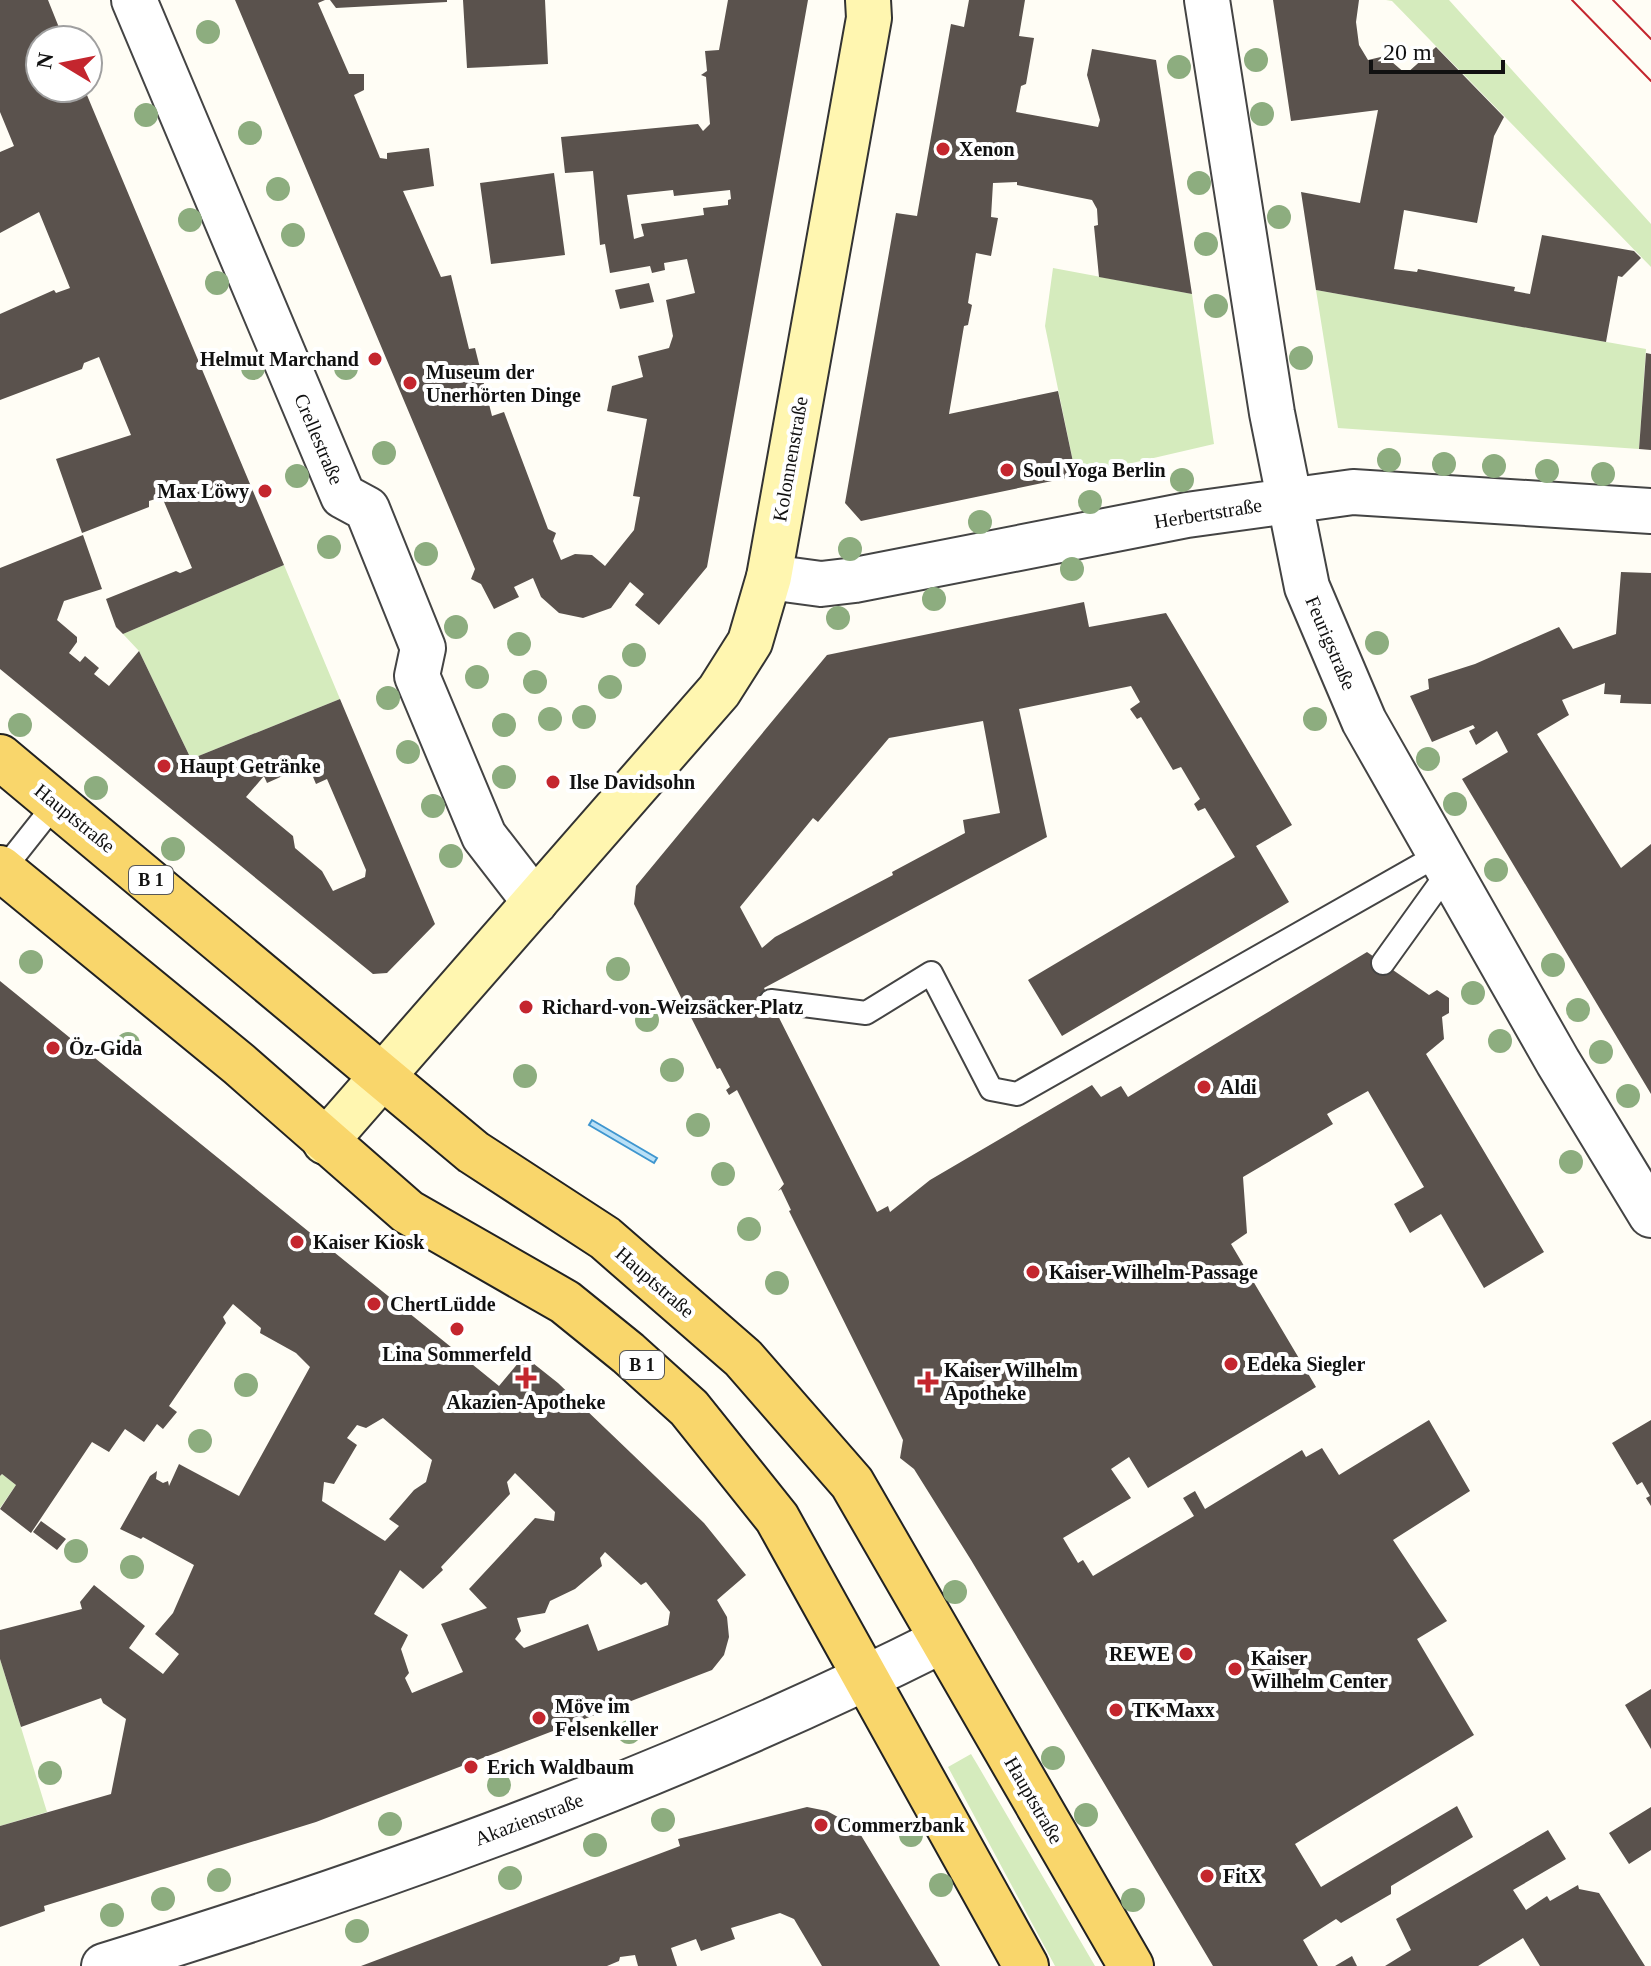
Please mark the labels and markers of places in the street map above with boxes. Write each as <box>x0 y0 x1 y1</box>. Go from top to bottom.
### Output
place label: Xenon <box>959 138 1015 160</box>
marker: Xenon <box>934 140 952 158</box>
place label: Helmut Marchand <box>200 348 359 370</box>
marker: Helmut Marchand <box>366 350 384 368</box>
place label: Museum der Unerhörten Dinge <box>426 361 581 407</box>
marker: Museum der Unerhörten Dinge <box>401 374 419 392</box>
place label: Soul Yoga Berlin <box>1023 459 1166 482</box>
marker: Soul Yoga Berlin <box>998 461 1016 479</box>
place label: Max Löwy <box>157 480 249 503</box>
marker: Max Löwy <box>256 482 274 500</box>
place label: Haupt Getränke <box>180 755 321 778</box>
marker: Haupt Getränke <box>155 757 173 775</box>
place label: Ilse Davidsohn <box>569 771 695 793</box>
marker: Ilse Davidsohn <box>544 773 562 791</box>
place label: Richard-von-Weizsäcker-Platz <box>542 996 804 1018</box>
marker: Richard-von-Weizsäcker-Platz <box>517 998 535 1016</box>
place label: Öz-Gida <box>69 1037 142 1059</box>
marker: Öz-Gida <box>44 1039 62 1057</box>
place label: Aldi <box>1220 1076 1257 1098</box>
marker: Aldi <box>1195 1078 1213 1096</box>
place label: Kaiser Kiosk <box>313 1231 425 1253</box>
marker: Kaiser Kiosk <box>288 1233 306 1251</box>
place label: Kaiser-Wilhelm-Passage <box>1049 1261 1258 1284</box>
marker: Kaiser-Wilhelm-Passage <box>1024 1263 1042 1281</box>
place label: ChertLüdde <box>390 1293 496 1315</box>
marker: ChertLüdde <box>365 1295 383 1313</box>
marker: Lina Sommerfeld <box>448 1320 466 1338</box>
place label: Lina Sommerfeld <box>382 1343 532 1365</box>
place label: Edeka Siegler <box>1247 1353 1365 1376</box>
marker: Edeka Siegler <box>1222 1355 1240 1373</box>
place label: Kaiser Wilhelm Apotheke <box>944 1359 1078 1405</box>
marker: Akazien-Apotheke <box>517 1369 535 1387</box>
marker: Kaiser Wilhelm Apotheke <box>919 1373 937 1391</box>
place label: Akazien-Apotheke <box>447 1391 606 1414</box>
place label: REWE <box>1109 1643 1170 1665</box>
marker: REWE <box>1177 1645 1195 1663</box>
place label: Kaiser Wilhelm Center <box>1251 1647 1388 1692</box>
marker: Kaiser Wilhelm Center <box>1226 1660 1244 1678</box>
place label: Möve im Felsenkeller <box>555 1695 658 1740</box>
place label: TK Maxx <box>1132 1699 1215 1721</box>
marker: TK Maxx <box>1107 1701 1125 1719</box>
marker: Möve im Felsenkeller <box>530 1709 548 1727</box>
place label: Erich Waldbaum <box>487 1756 634 1778</box>
marker: Erich Waldbaum <box>462 1758 480 1776</box>
place label: Commerzbank <box>837 1814 966 1836</box>
marker: Commerzbank <box>812 1816 830 1834</box>
place label: FitX <box>1223 1865 1262 1887</box>
marker: FitX <box>1198 1867 1216 1885</box>

